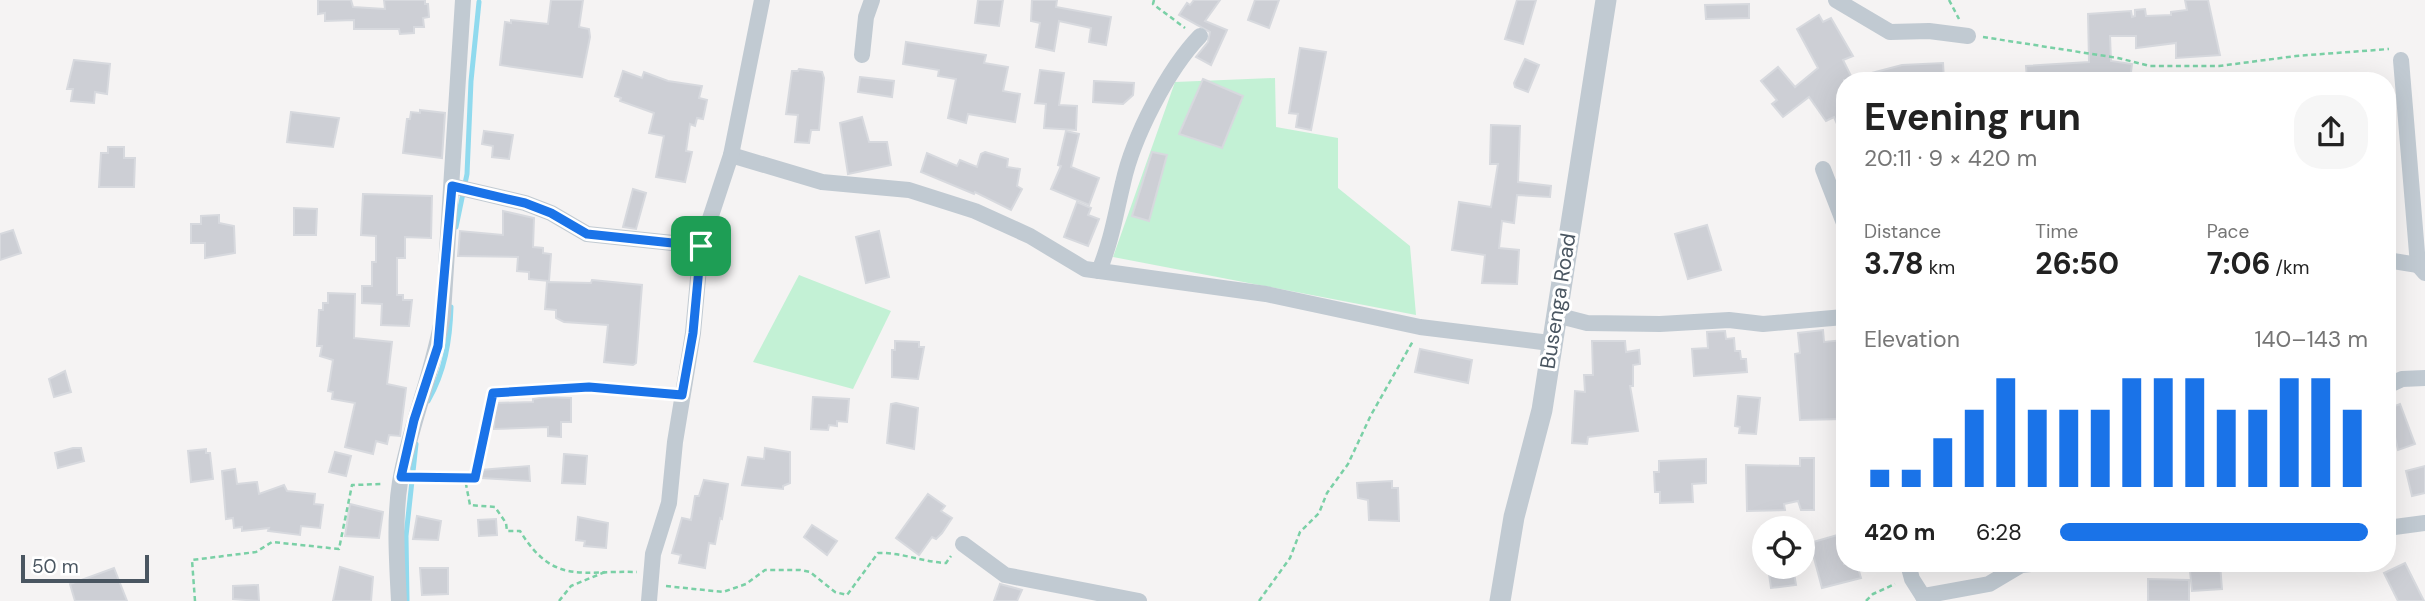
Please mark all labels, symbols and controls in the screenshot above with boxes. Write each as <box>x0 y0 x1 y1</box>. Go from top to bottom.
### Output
text: Evening run <box>1864 92 2081 142</box>
button: share <box>2294 95 2368 169</box>
text: 20:11 · 9 × 420 m <box>1864 143 2037 173</box>
pin <box>671 216 731 276</box>
text: Distance <box>1864 219 1941 244</box>
text: Time <box>2035 219 2078 244</box>
text: Pace <box>2207 219 2249 244</box>
icon: arrive <box>682 227 720 265</box>
street label: Busenga Road <box>1533 231 1583 371</box>
text: 3.78 <box>1864 244 1924 283</box>
text: 26:50 <box>2035 244 2119 283</box>
text: 7:06 <box>2207 244 2271 283</box>
text: km <box>1924 255 1955 280</box>
text: /km <box>2271 255 2310 280</box>
text: Elevation <box>1864 324 1960 354</box>
text: 140–143 m <box>2254 324 2368 354</box>
map controls <box>1752 516 1815 579</box>
button: locate <box>1752 516 1815 579</box>
text: 420 m <box>1864 517 1935 547</box>
text: 6:28 <box>1976 517 2022 547</box>
scale bar <box>21 552 149 584</box>
text: 50 m <box>32 554 79 579</box>

